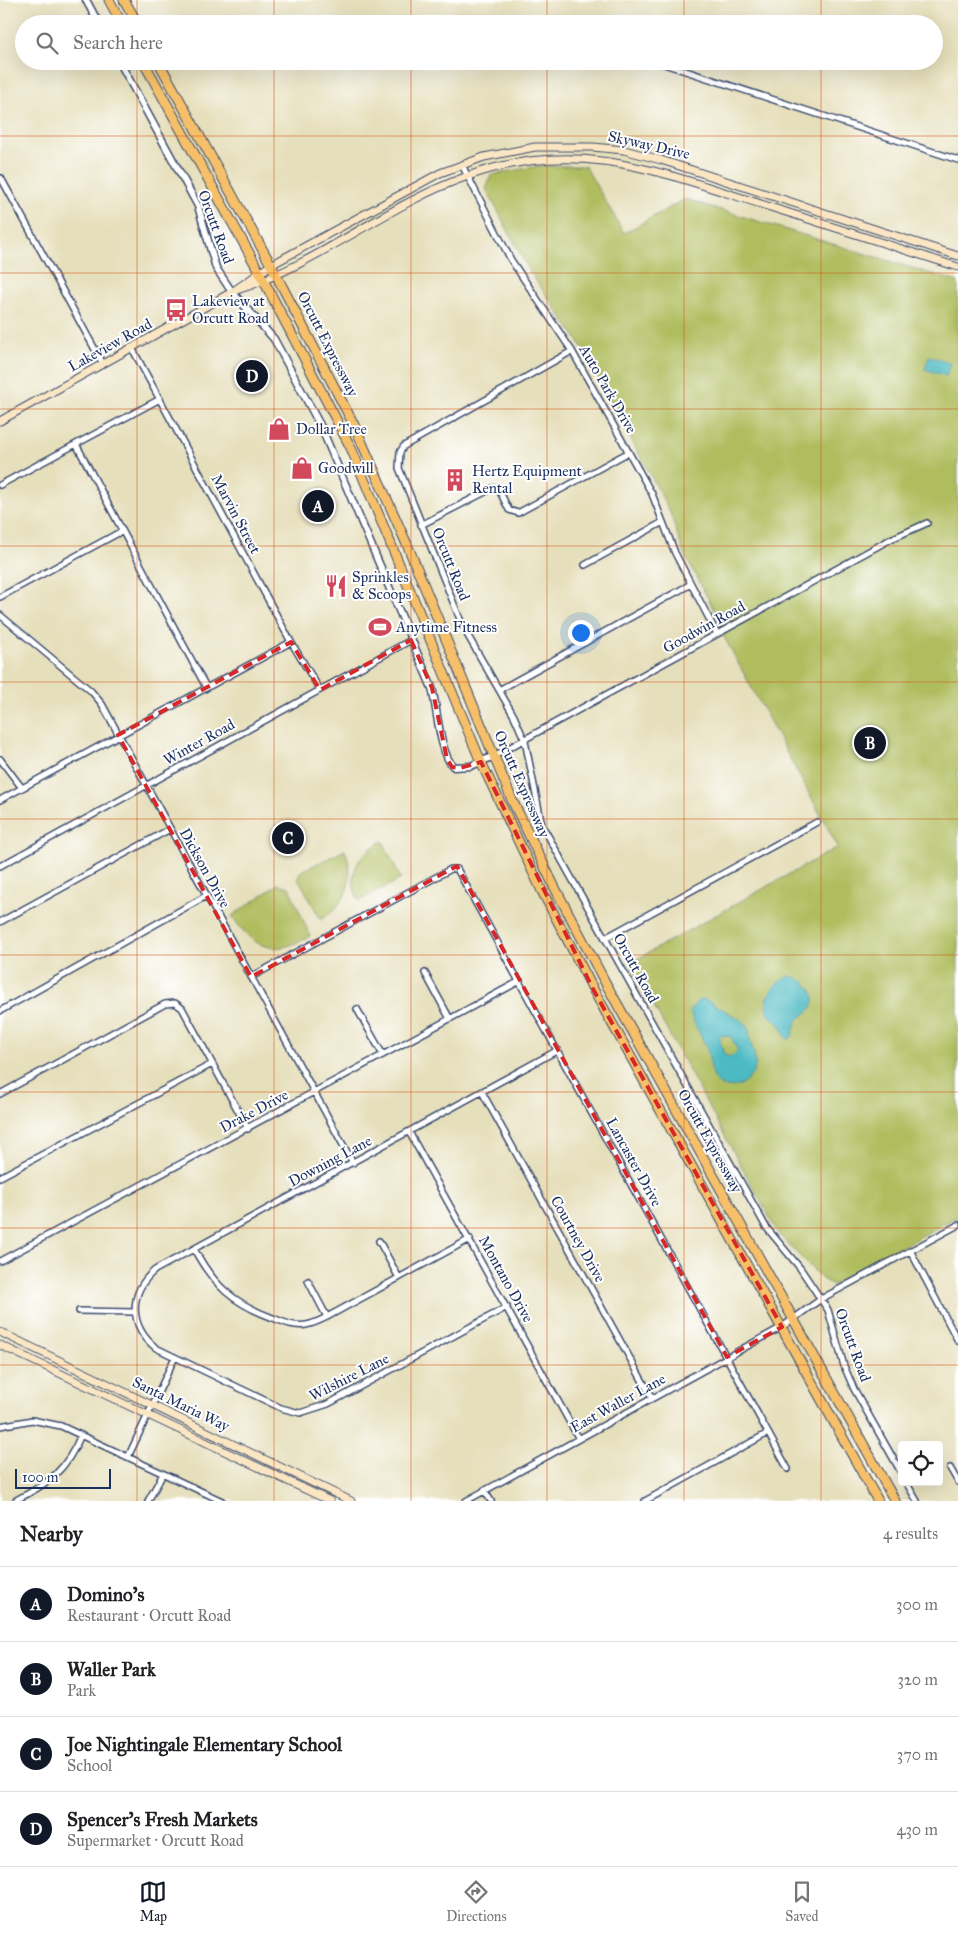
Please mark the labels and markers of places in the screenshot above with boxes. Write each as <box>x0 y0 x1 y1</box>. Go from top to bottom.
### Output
place label: Lakeview at Orcutt Road <box>192 292 270 327</box>
bus stop icon: Lakeview at Orcutt Road <box>163 297 189 323</box>
pin: D <box>236 357 268 395</box>
shop icon: Dollar Tree <box>266 416 292 442</box>
place label: Dollar Tree <box>296 420 367 438</box>
shop icon: Goodwill <box>289 455 315 481</box>
place label: Goodwill <box>318 459 375 477</box>
place label: Hertz Equipment Rental <box>472 462 583 497</box>
building icon: Hertz Equipment Rental <box>442 467 468 493</box>
pin: A <box>302 487 334 525</box>
place label: Sprinkles & Scoops <box>352 568 411 603</box>
restaurant icon: Sprinkles & Scoops <box>323 573 349 599</box>
sports icon: Anytime Fitness <box>367 614 393 640</box>
place label: Anytime Fitness <box>395 618 497 636</box>
pin: B <box>854 724 886 762</box>
pin: C <box>272 819 304 857</box>

